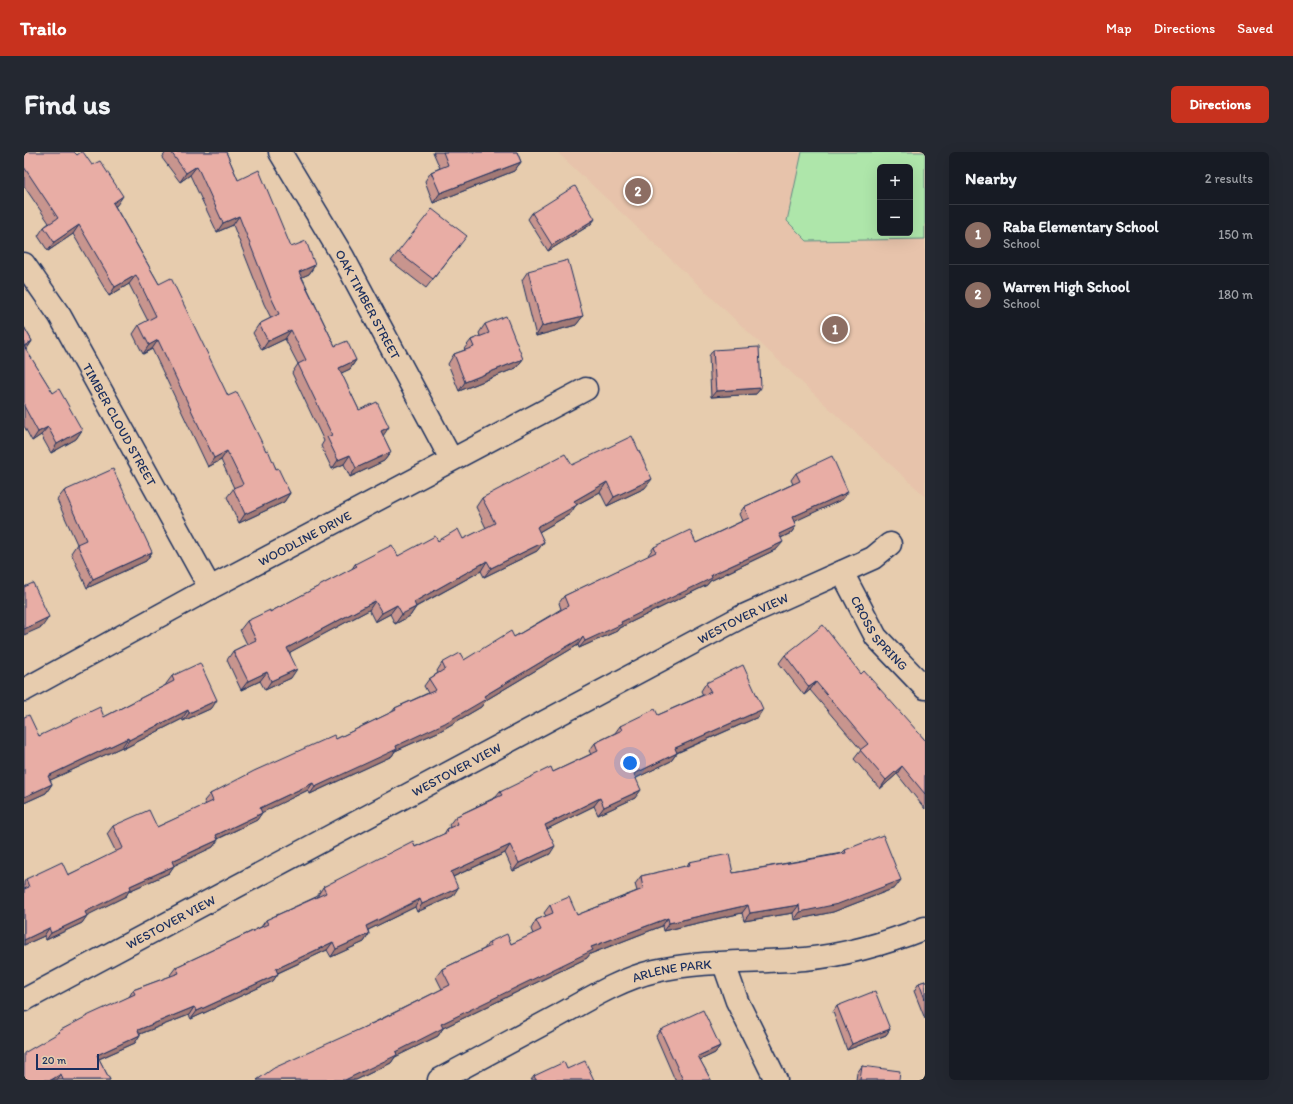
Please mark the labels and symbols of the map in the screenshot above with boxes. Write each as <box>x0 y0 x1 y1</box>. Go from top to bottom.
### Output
pin: 2 <box>625 176 651 206</box>
street label: OAK TIMBER STREET <box>333 247 404 362</box>
pin: 1 <box>822 314 848 344</box>
street label: TIMBER CLOUD STREET <box>80 360 160 489</box>
street label: WOODLINE DRIVE <box>255 507 353 569</box>
street label: WESTOVER VIEW <box>695 589 790 646</box>
street label: CROSS SPRING <box>848 593 911 673</box>
street label: WESTOVER VIEW <box>409 739 503 799</box>
your location <box>620 753 640 773</box>
street label: WESTOVER VIEW <box>123 892 218 952</box>
street label: ARLENE PARK <box>630 956 713 985</box>
scale bar <box>36 1052 99 1071</box>

